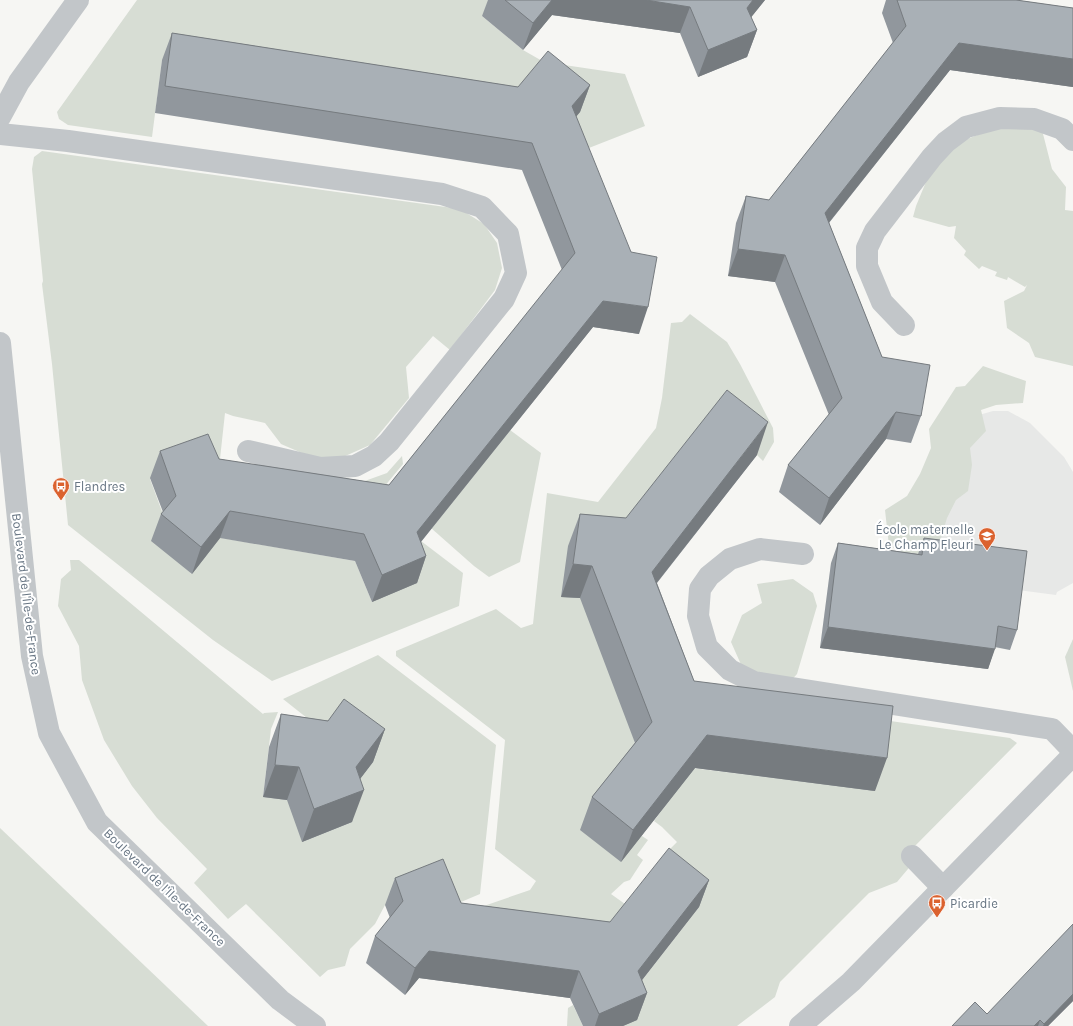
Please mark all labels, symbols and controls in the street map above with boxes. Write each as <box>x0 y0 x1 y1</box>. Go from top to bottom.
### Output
bus stop icon: Flandres <box>51 476 71 501</box>
place label: Flandres <box>74 479 126 494</box>
street label: Boulevard de l'Île-de-France <box>9 512 45 676</box>
place label: École maternelle Le Champ Fleuri <box>875 520 974 552</box>
school or university icon: École maternelle Le Champ Fleuri <box>977 526 997 551</box>
street label: Boulevard de l'Île-de-France <box>101 825 229 949</box>
bus stop icon: Picardie <box>927 893 947 918</box>
place label: Picardie <box>950 896 998 911</box>

